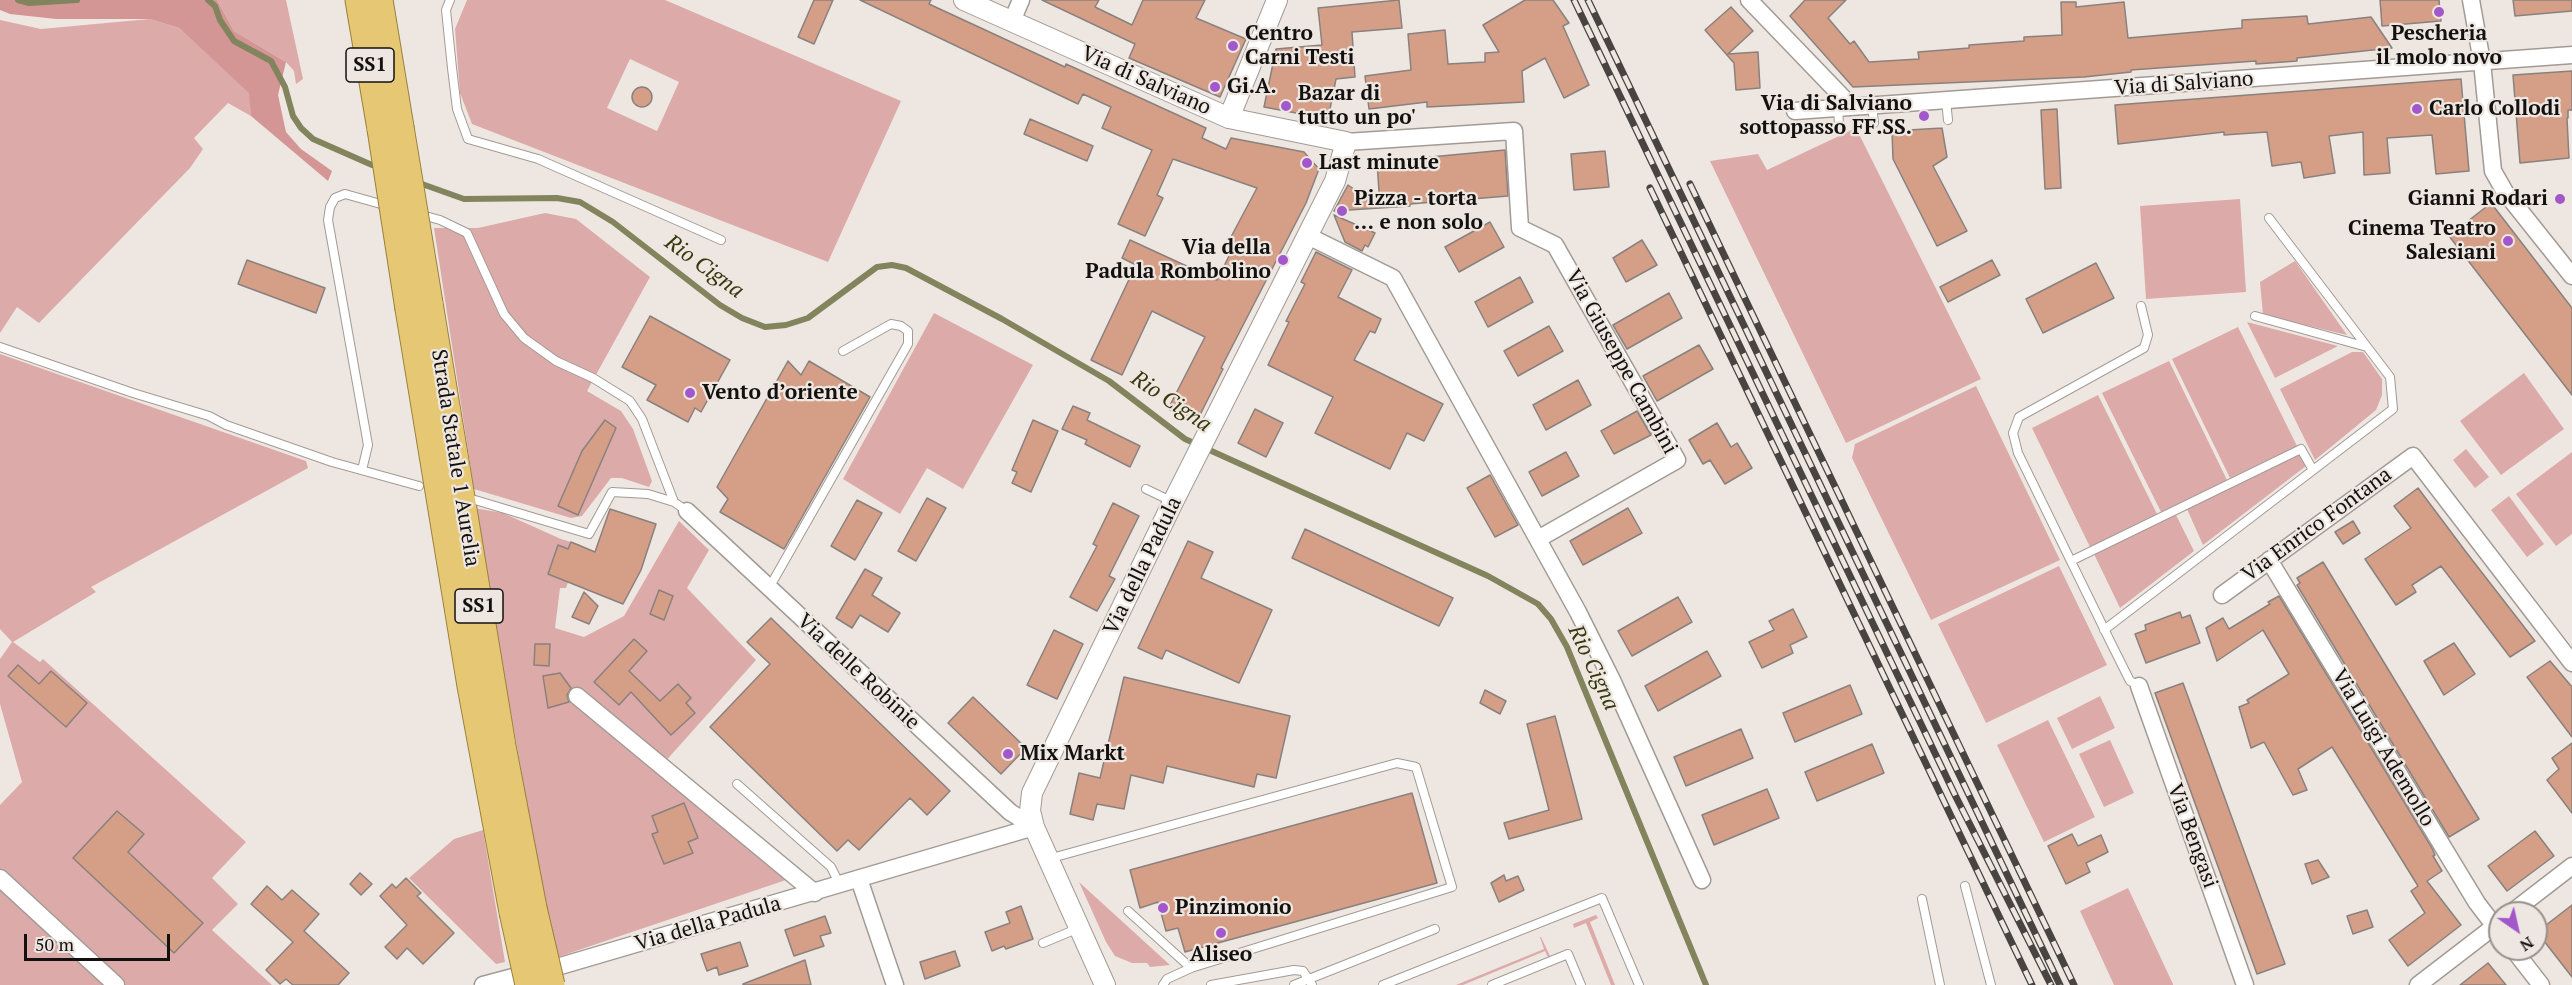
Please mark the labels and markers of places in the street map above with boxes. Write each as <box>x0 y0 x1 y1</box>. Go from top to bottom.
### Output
marker: Pescheria il molo novo <box>2432 5 2446 19</box>
place label: Centro Carni Testi <box>1245 21 1355 71</box>
place label: Pescheria il molo novo <box>2376 21 2502 71</box>
marker: Centro Carni Testi <box>1226 39 1240 53</box>
place label: Gi.A. <box>1227 74 1277 100</box>
marker: Gi.A. <box>1208 80 1222 94</box>
place label: Bazar di tutto un po' <box>1298 81 1416 131</box>
place label: Via di Salviano sottopasso FF.SS. <box>1739 91 1912 141</box>
place label: Carlo Collodi <box>2429 96 2560 122</box>
marker: Bazar di tutto un po' <box>1279 99 1293 113</box>
marker: Carlo Collodi <box>2410 102 2424 116</box>
marker: Via di Salviano sottopasso FF.SS. <box>1917 109 1931 123</box>
place label: Last minute <box>1319 150 1439 176</box>
marker: Last minute <box>1300 156 1314 170</box>
place label: Pizza - torta … e non solo <box>1354 186 1483 236</box>
place label: Gianni Rodari <box>2408 186 2548 212</box>
marker: Gianni Rodari <box>2553 192 2567 206</box>
marker: Pizza - torta … e non solo <box>1335 204 1349 218</box>
place label: Cinema Teatro Salesiani <box>2348 216 2496 266</box>
marker: Cinema Teatro Salesiani <box>2501 234 2515 248</box>
place label: Via della Padula Rombolino <box>1085 235 1271 285</box>
marker: Via della Padula Rombolino <box>1276 253 1290 267</box>
place label: Vento d’oriente <box>702 380 858 406</box>
marker: Vento d’oriente <box>683 386 697 400</box>
place label: Mix Markt <box>1020 741 1125 767</box>
marker: Mix Markt <box>1001 747 1015 761</box>
place label: Pinzimonio <box>1175 895 1292 921</box>
marker: Pinzimonio <box>1156 901 1170 915</box>
marker: Aliseo <box>1214 926 1228 940</box>
place label: Aliseo <box>1190 942 1252 968</box>

